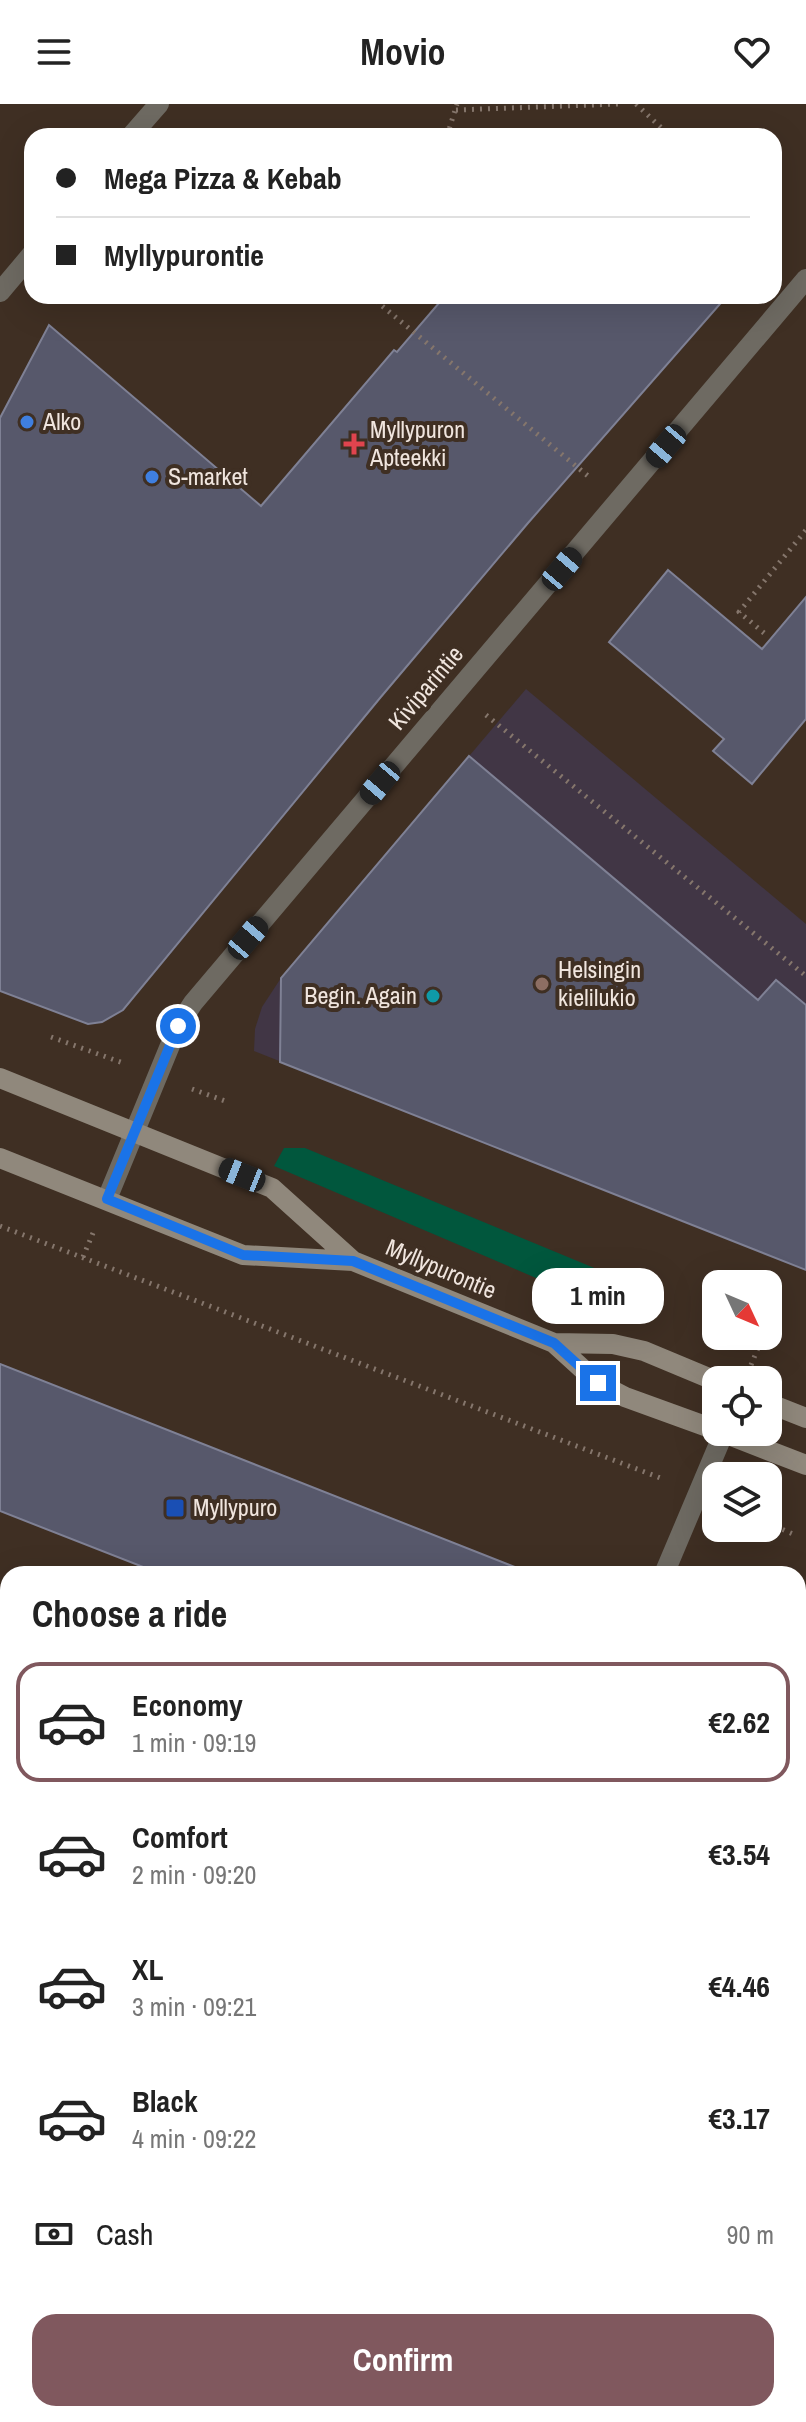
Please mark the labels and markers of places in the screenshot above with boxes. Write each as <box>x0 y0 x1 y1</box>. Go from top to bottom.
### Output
place label: Alko <box>42 405 81 437</box>
marker: Alko <box>18 413 36 431</box>
place label: Myllypuron Apteekki <box>369 413 465 473</box>
marker: Myllypuron Apteekki <box>345 435 363 453</box>
place label: S-market <box>168 460 248 492</box>
marker: S-market <box>143 468 161 486</box>
place label: Helsingin kielilukio <box>558 953 641 1013</box>
marker: Helsingin kielilukio <box>533 975 551 993</box>
place label: Begin. Again <box>304 979 417 1011</box>
marker: Begin. Again <box>424 987 442 1005</box>
place label: Myllypuro <box>193 1491 277 1523</box>
marker: Myllypuro <box>164 1497 186 1519</box>

